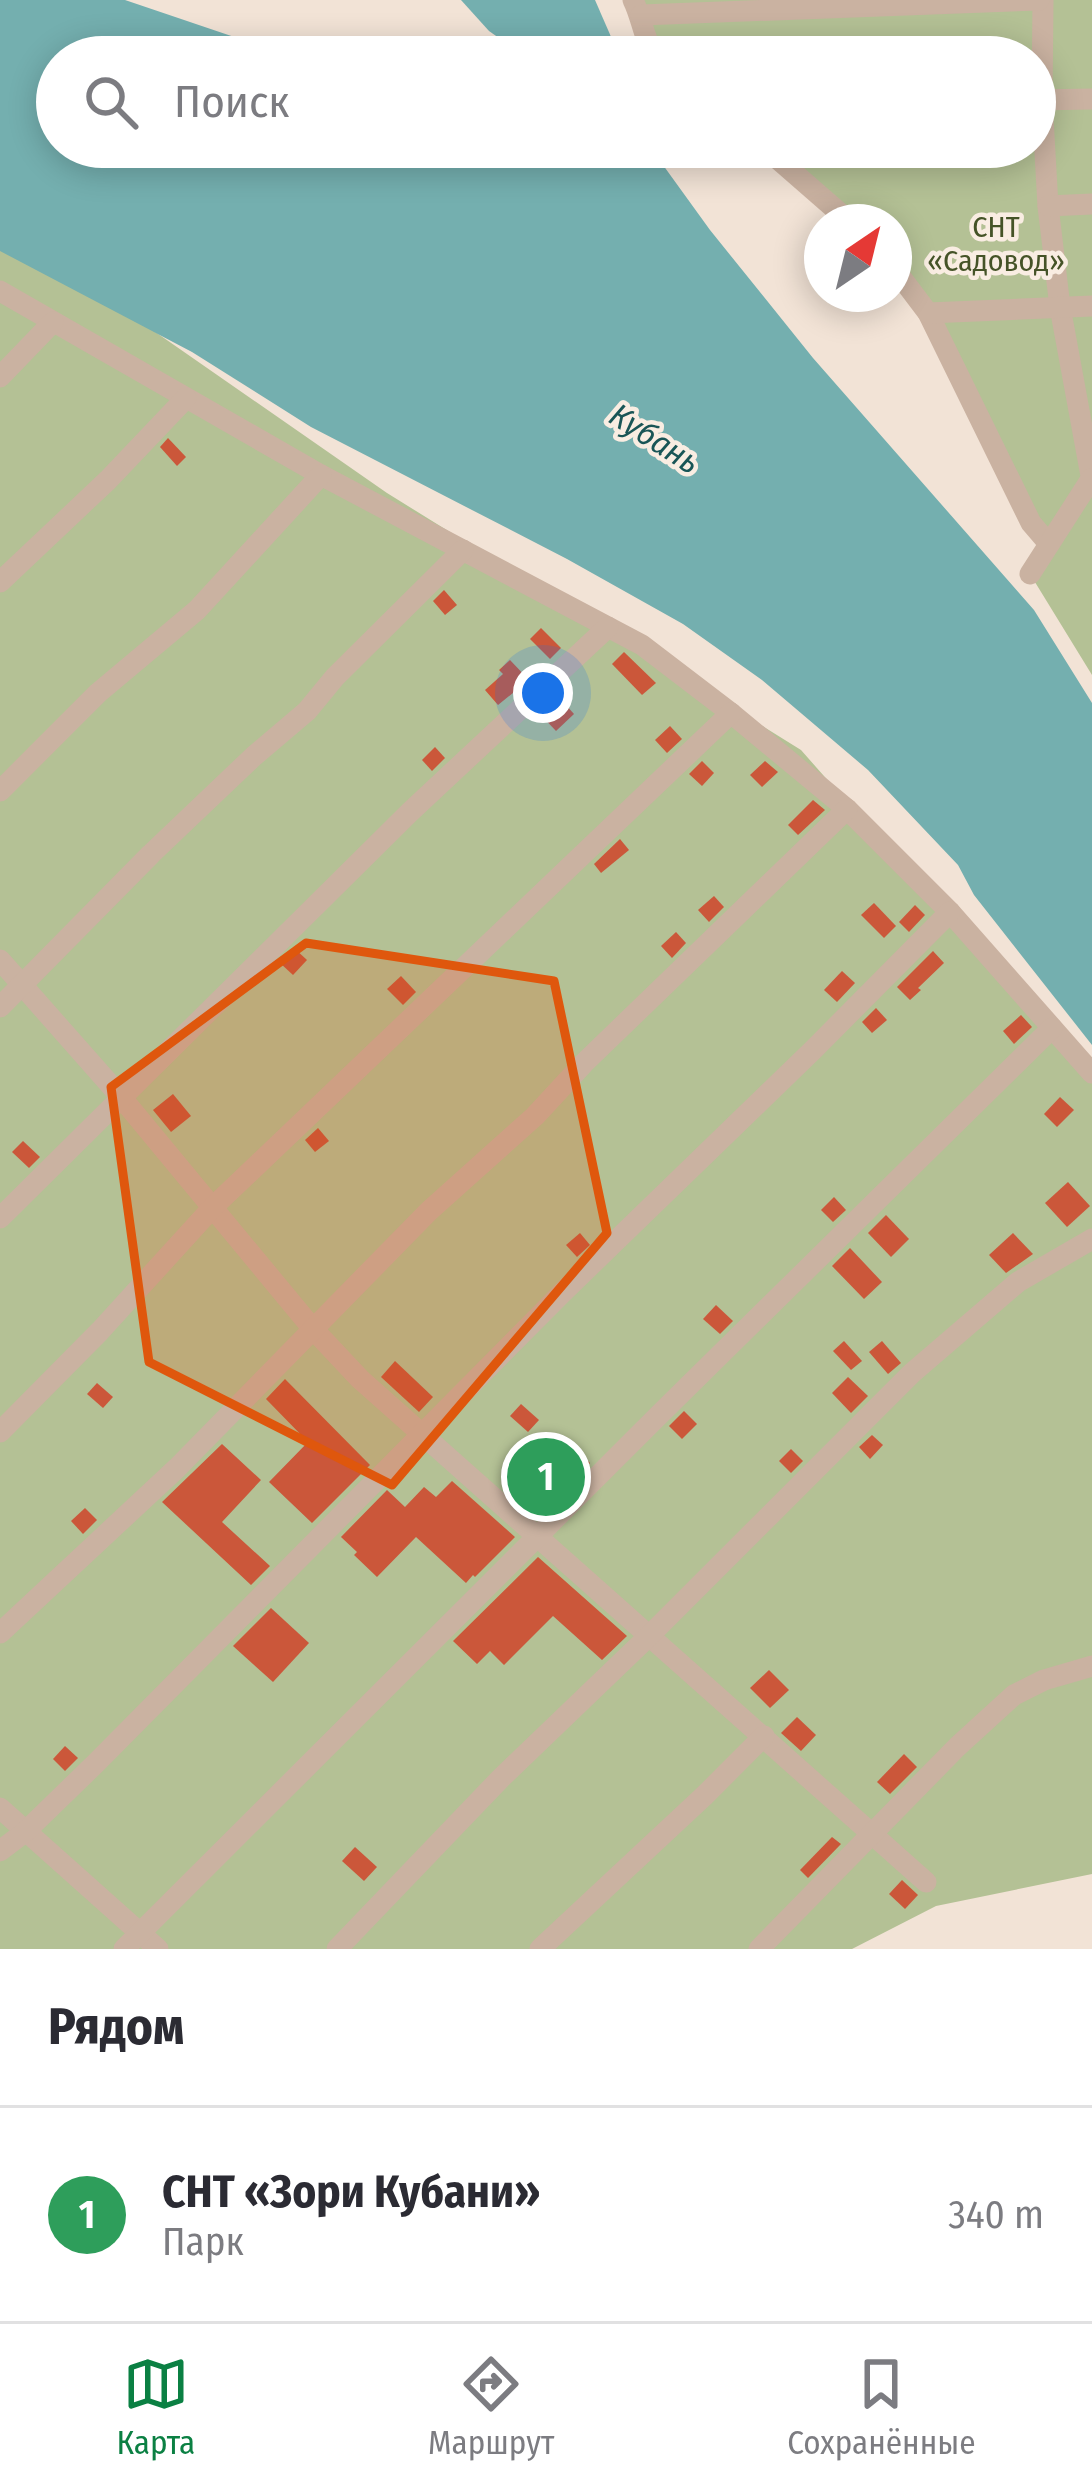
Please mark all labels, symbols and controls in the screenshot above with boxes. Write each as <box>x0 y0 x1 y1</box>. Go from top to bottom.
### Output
search box <box>36 36 1056 168</box>
icon: search <box>78 69 144 135</box>
text: Поиск <box>174 75 289 129</box>
north arrow <box>804 204 912 312</box>
park label: СНТ «Садовод» <box>927 209 1065 279</box>
water label: Кубань <box>602 395 707 483</box>
your location <box>513 663 573 723</box>
pin: 1 <box>507 1432 585 1522</box>
text: Рядом <box>48 1996 184 2058</box>
text: СНТ «Зори Кубани» <box>162 2165 541 2219</box>
text: 1 <box>79 2192 95 2238</box>
text: 340 m <box>948 2192 1044 2238</box>
text: Парк <box>162 2219 244 2265</box>
tab: Карта <box>116 2351 195 2463</box>
tab: Маршрут <box>428 2351 554 2463</box>
tab: Сохранённые <box>787 2351 976 2463</box>

